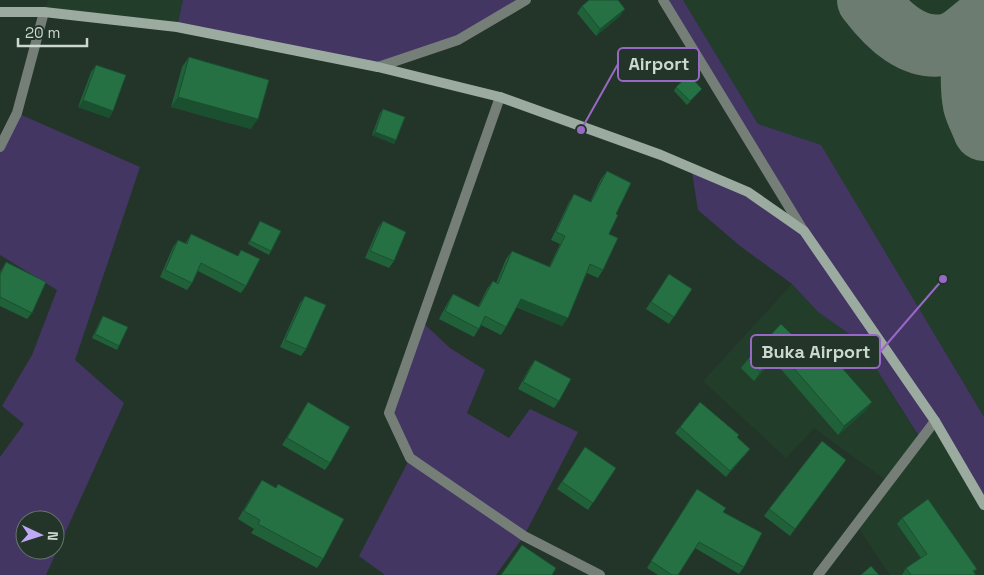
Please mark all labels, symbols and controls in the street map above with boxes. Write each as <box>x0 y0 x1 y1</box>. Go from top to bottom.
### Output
scale bar <box>18 15 86 47</box>
text: 20 m <box>25 23 60 42</box>
callout: Airport <box>618 48 699 81</box>
text: Airport <box>628 52 690 75</box>
callout: Buka Airport <box>751 335 880 368</box>
text: Buka Airport <box>762 340 870 363</box>
north arrow <box>15 510 65 560</box>
text: N <box>44 531 62 541</box>

